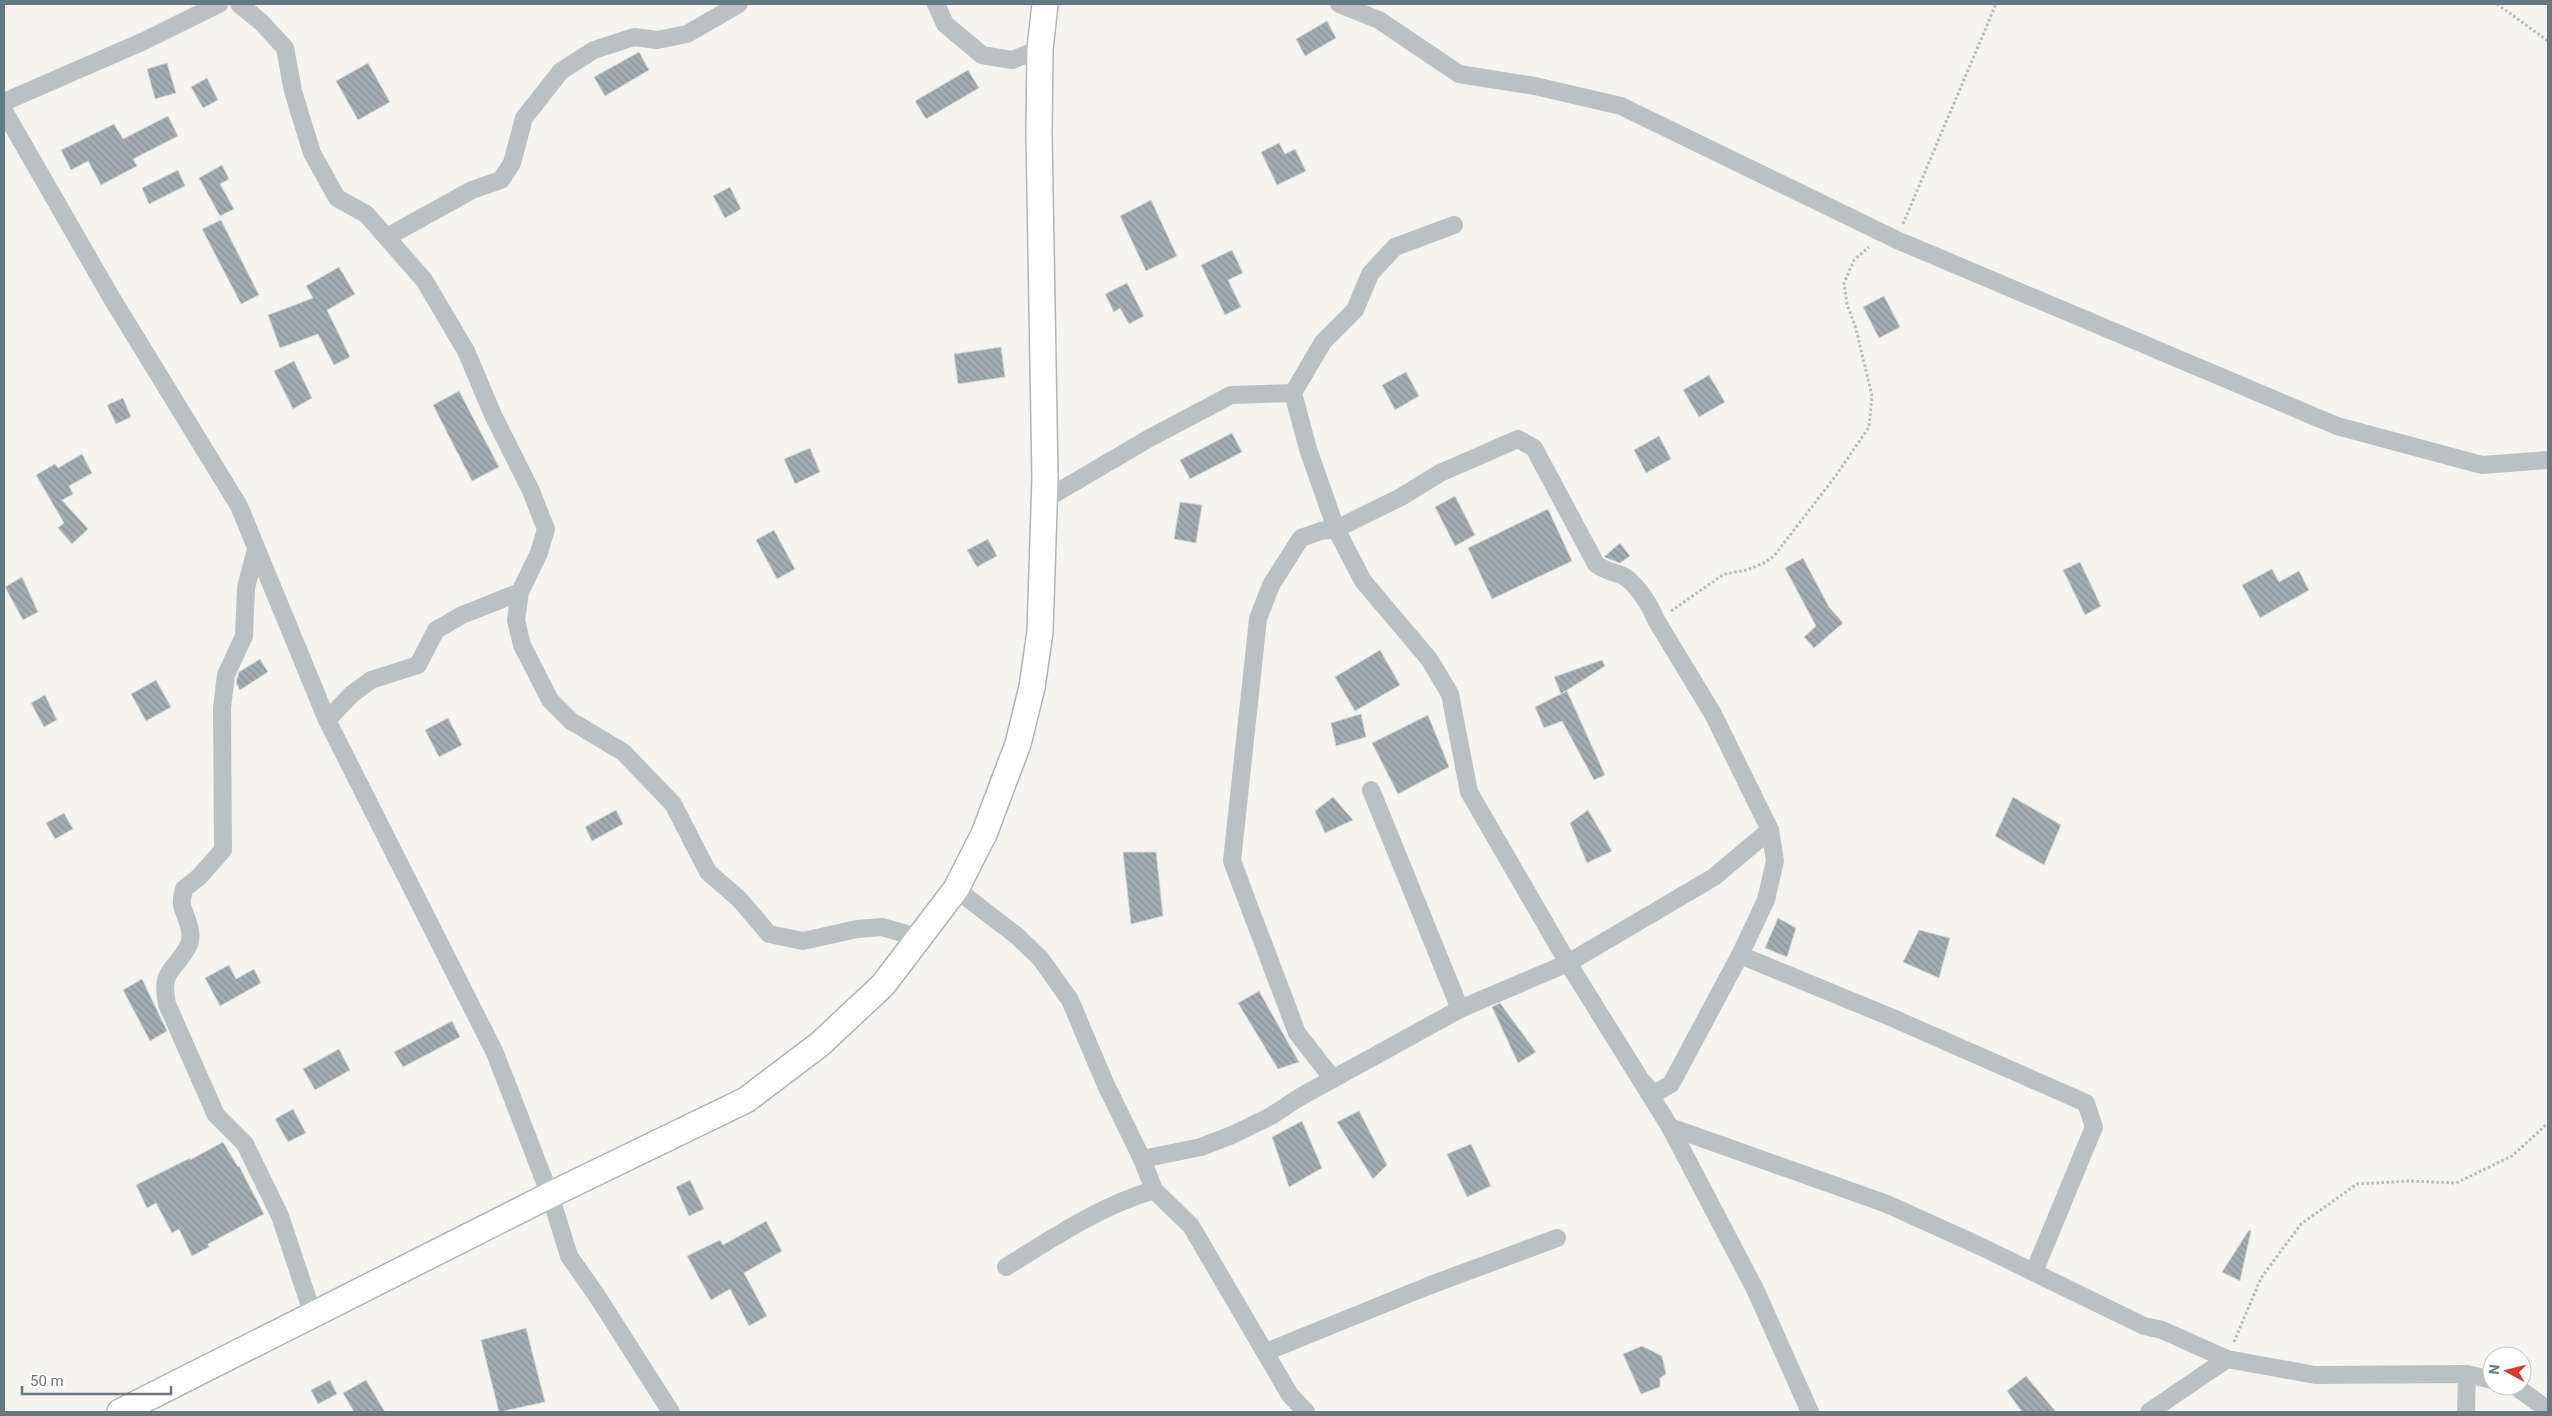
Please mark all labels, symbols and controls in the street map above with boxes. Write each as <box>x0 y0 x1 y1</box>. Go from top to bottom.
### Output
north arrow <box>2482 1346 2532 1396</box>
scale bar <box>22 1364 171 1396</box>
text: N <box>2486 1364 2503 1375</box>
text: 50 m <box>30 1372 64 1390</box>

